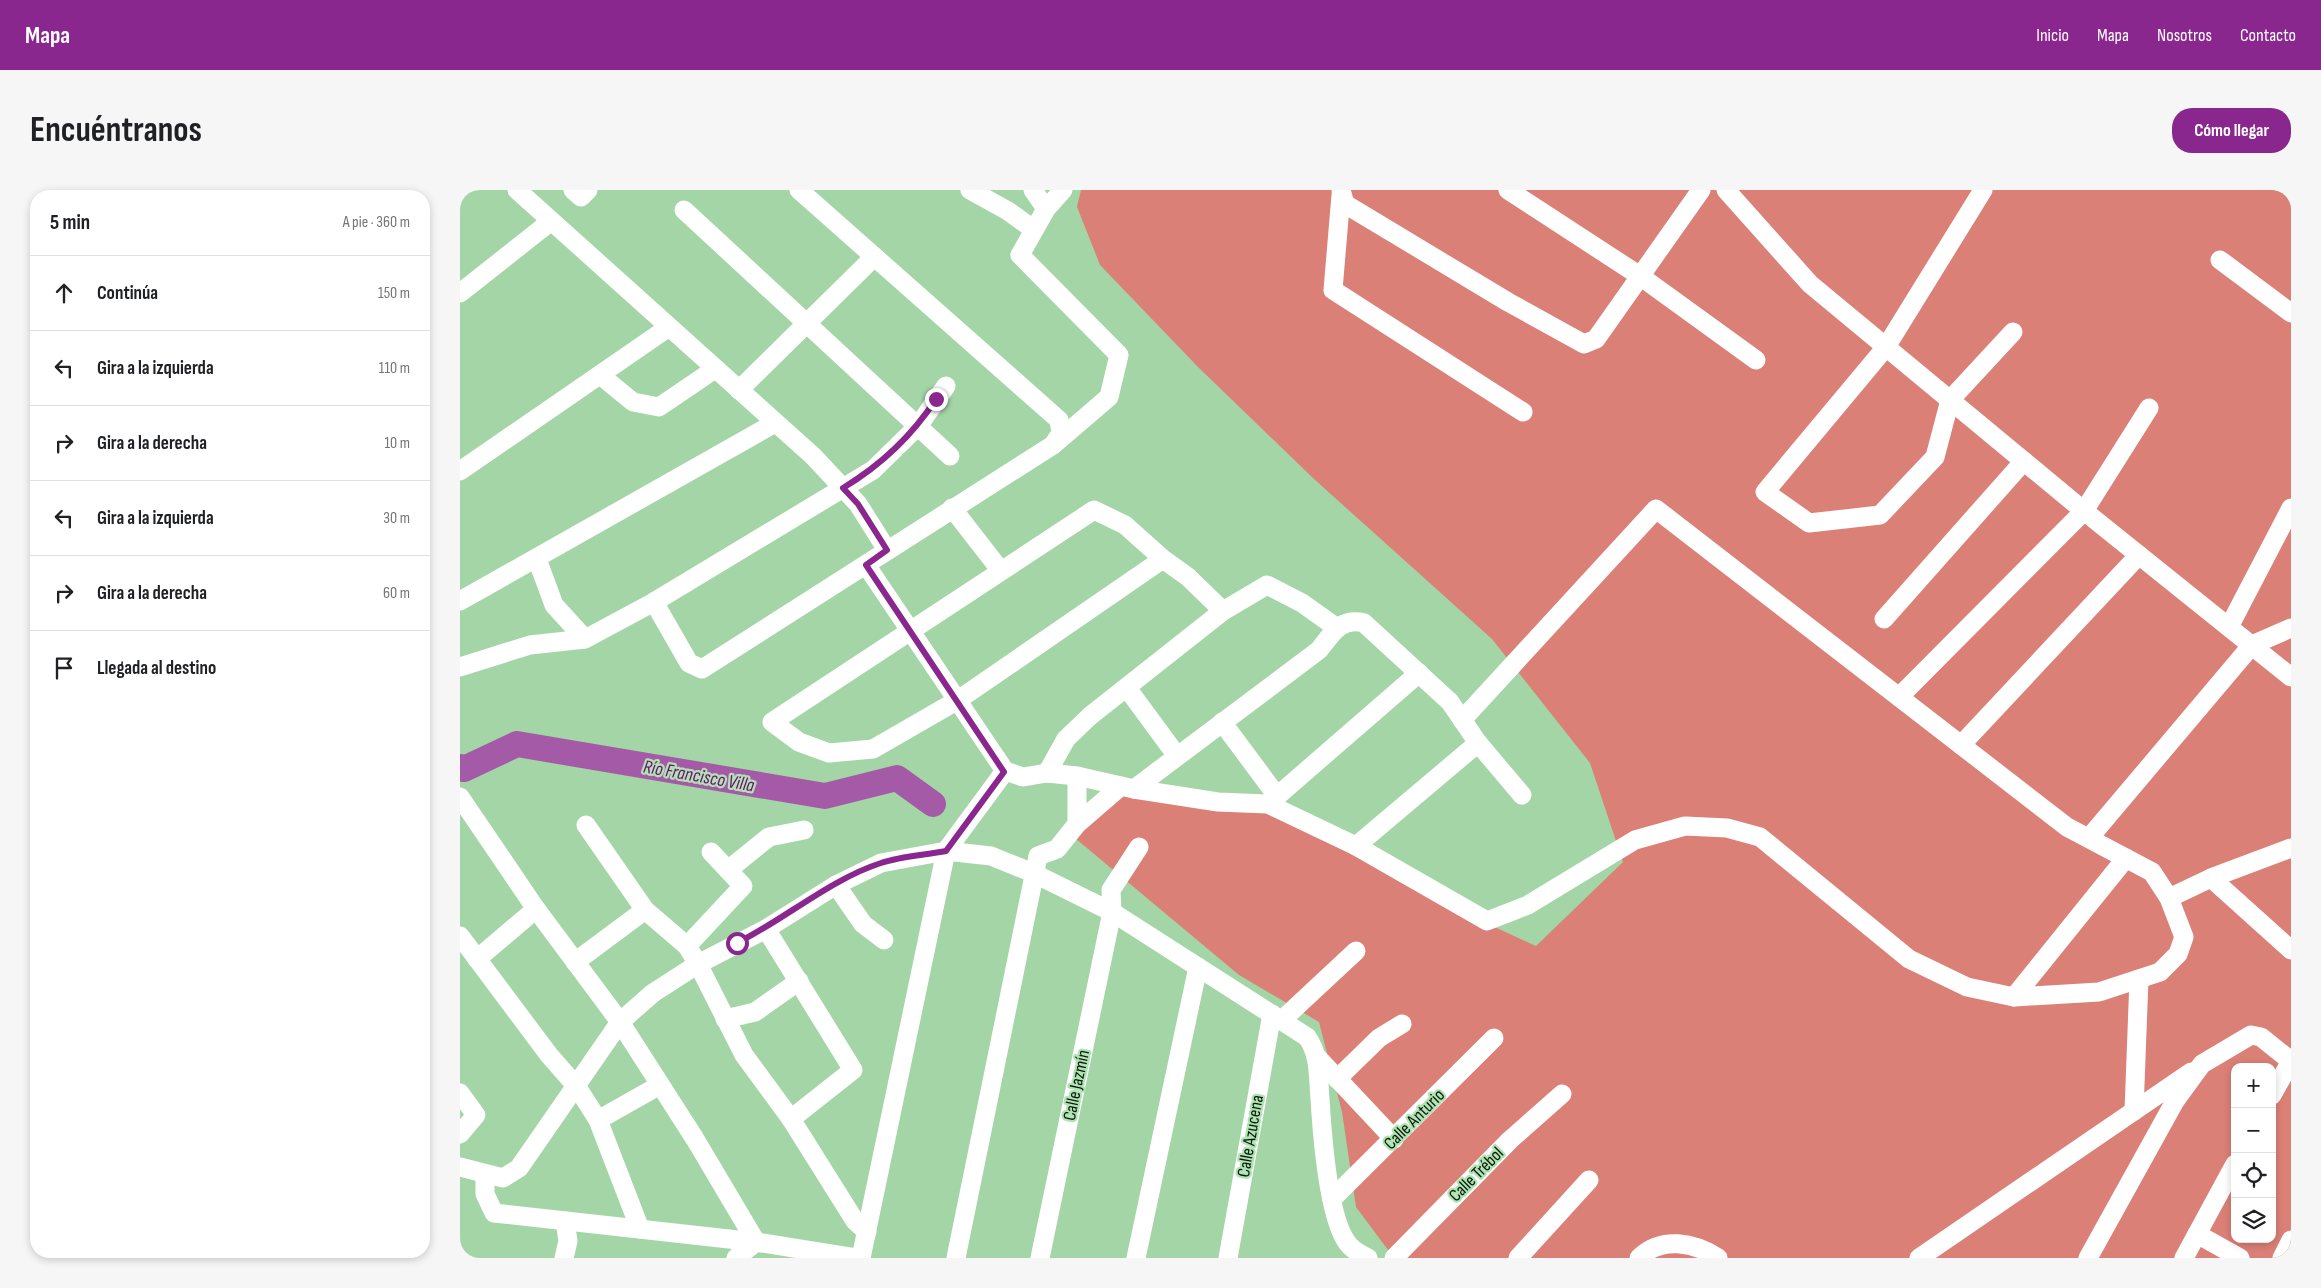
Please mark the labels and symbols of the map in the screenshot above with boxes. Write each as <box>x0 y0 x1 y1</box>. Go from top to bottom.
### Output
route end <box>925 388 948 411</box>
water label: Río Francisco Villa <box>641 755 756 798</box>
route start <box>726 932 749 955</box>
street label: Calle Jazmín <box>1059 1048 1094 1122</box>
street label: Calle Anturio <box>1380 1085 1449 1154</box>
street label: Calle Azucena <box>1233 1093 1268 1179</box>
street label: Calle Trébol <box>1445 1143 1508 1206</box>

